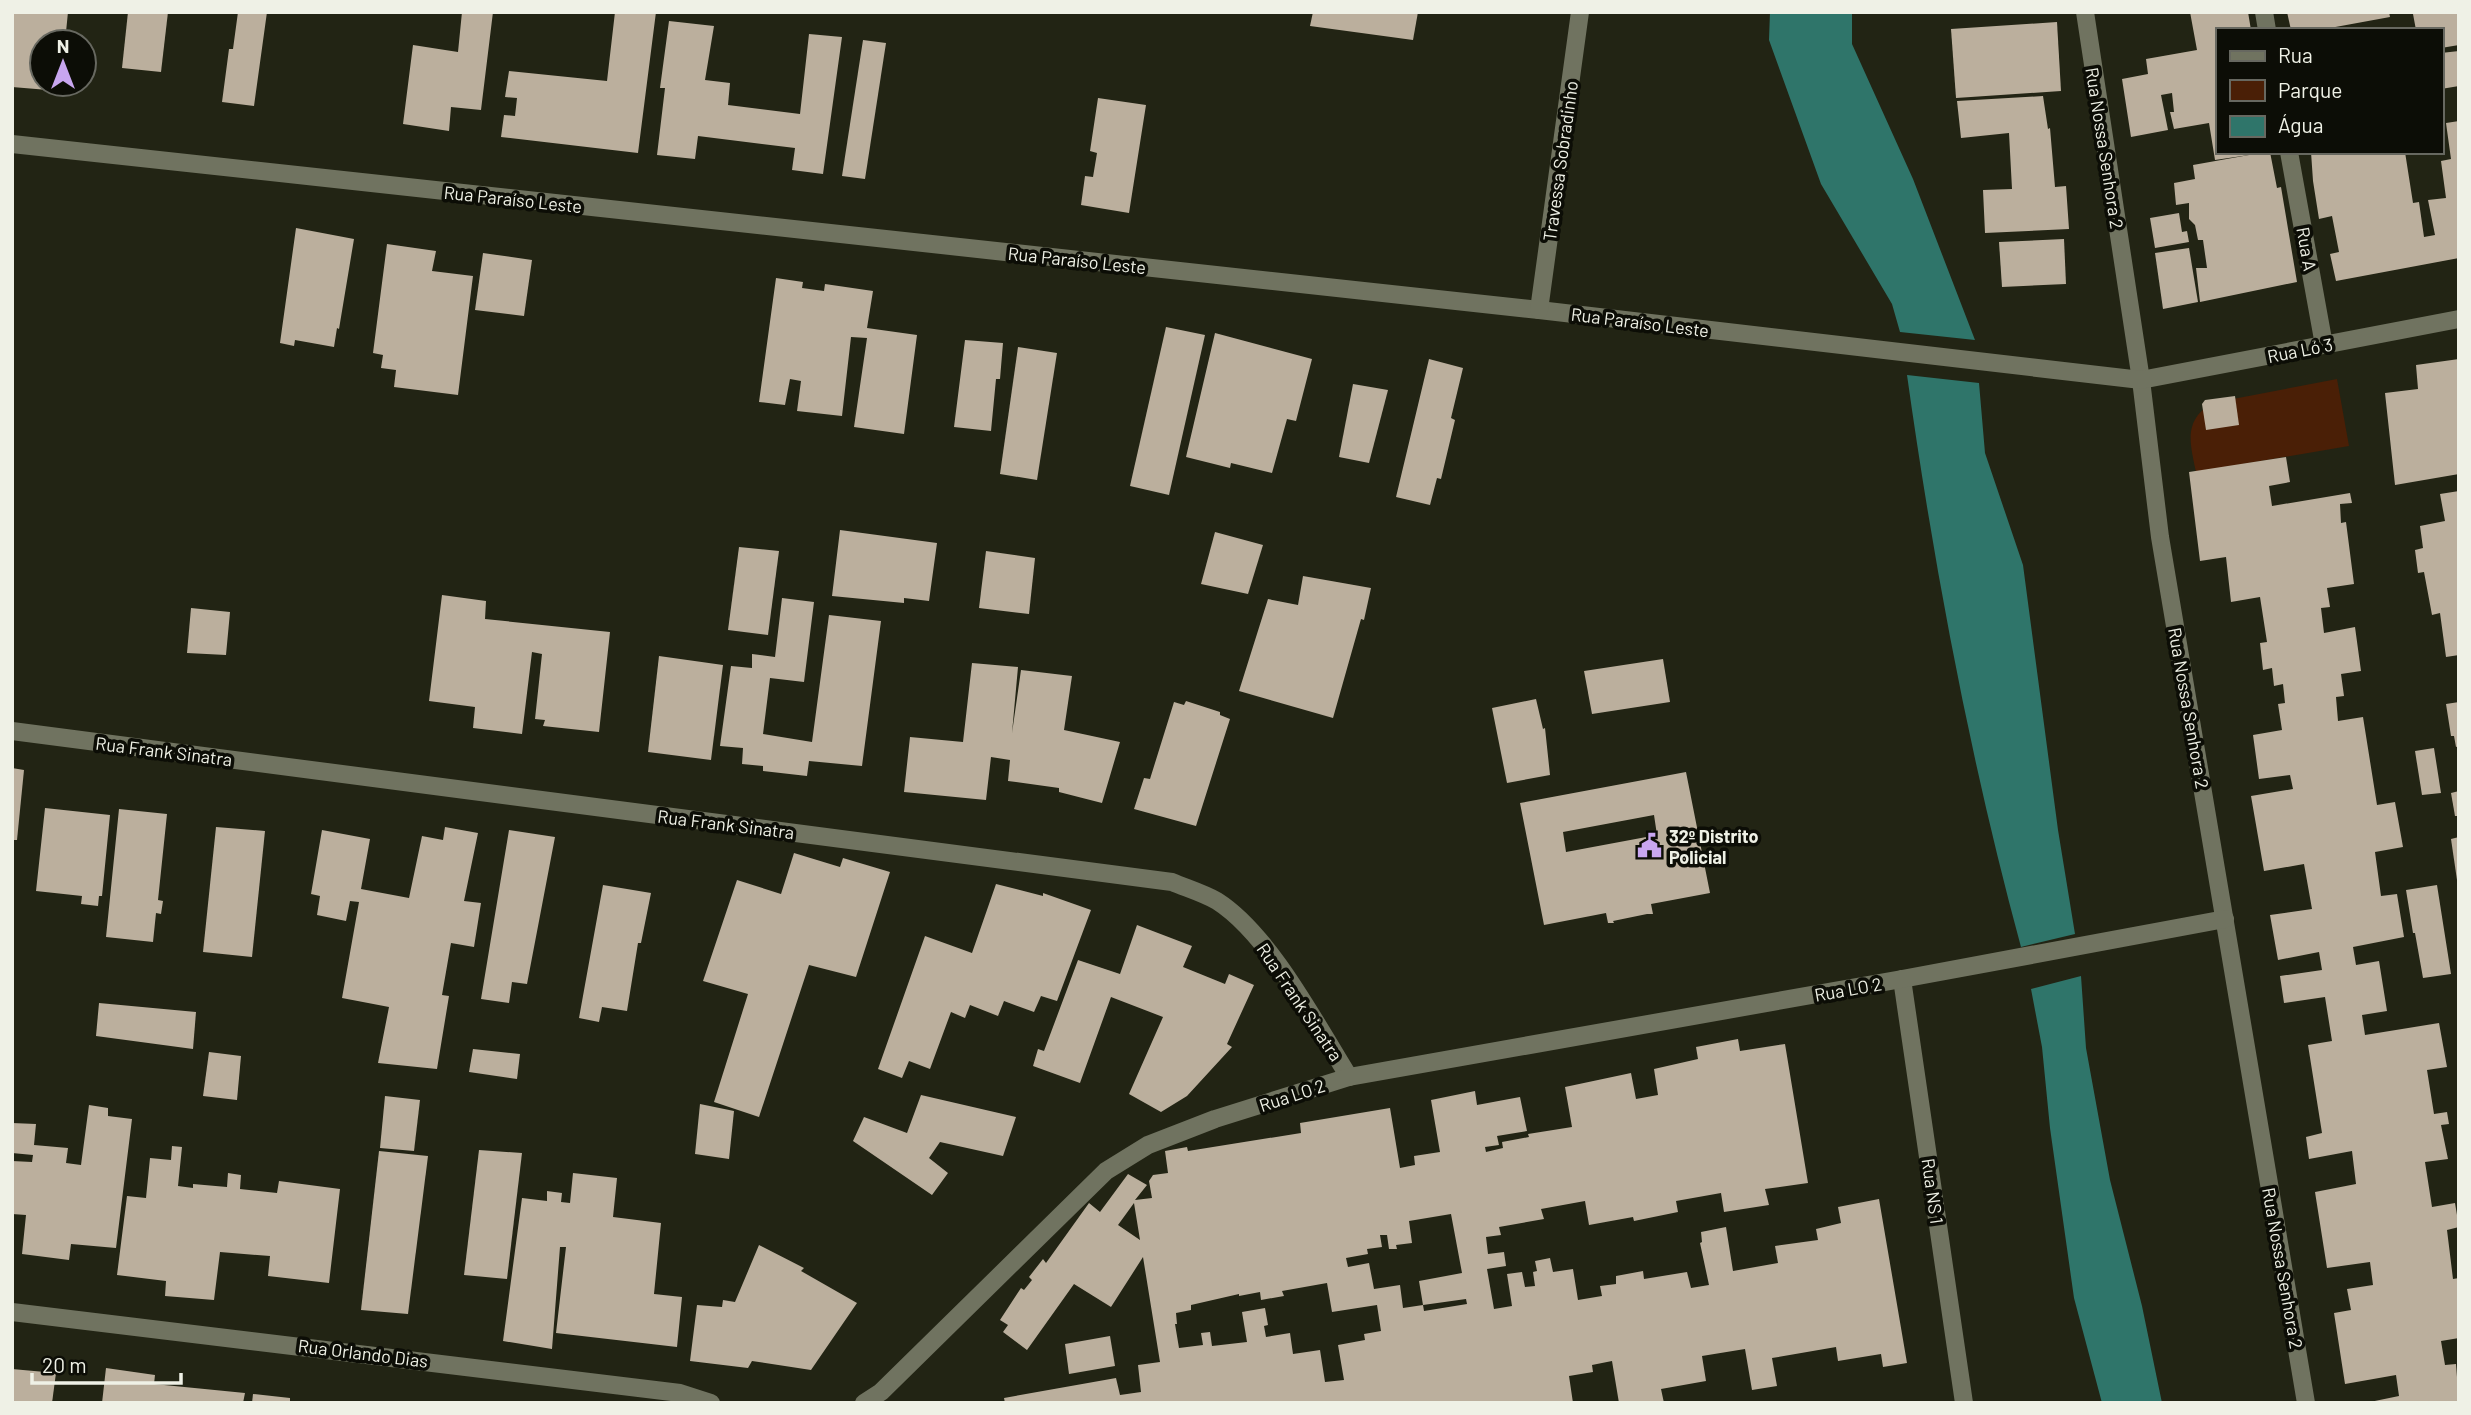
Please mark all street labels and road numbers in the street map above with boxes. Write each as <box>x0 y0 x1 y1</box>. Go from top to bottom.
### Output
street label: Rua Nossa Senhora 2 <box>2081 66 2129 230</box>
street label: Travessa Sobradinho <box>1538 79 1582 243</box>
street label: Rua Paraíso Leste <box>443 181 583 217</box>
street label: Rua A <box>2292 225 2322 273</box>
street label: Rua Paraíso Leste <box>1007 242 1147 278</box>
street label: Rua Paraíso Leste <box>1570 303 1710 341</box>
street label: Rua Ló 3 <box>2265 333 2335 367</box>
street label: Rua Nossa Senhora 2 <box>2164 626 2214 790</box>
street label: Rua Frank Sinatra <box>94 732 234 770</box>
street label: Rua Frank Sinatra <box>656 805 796 843</box>
street label: Rua Frank Sinatra <box>1252 939 1348 1065</box>
street label: Rua LO 2 <box>1813 972 1883 1006</box>
street label: Rua LO 2 <box>1256 1074 1328 1116</box>
street label: Rua NS 1 <box>1918 1157 1948 1225</box>
street label: Rua Nossa Senhora 2 <box>2258 1186 2308 1350</box>
street label: Rua Orlando Dias <box>297 1334 429 1372</box>

